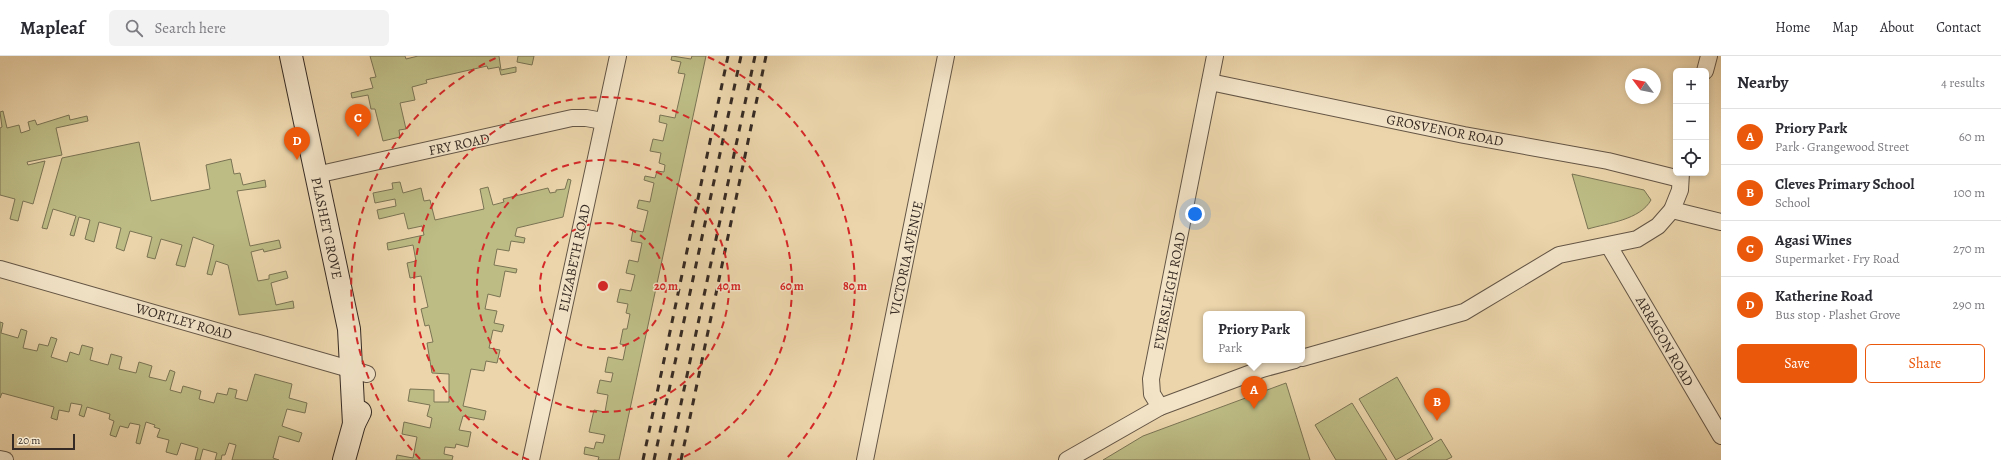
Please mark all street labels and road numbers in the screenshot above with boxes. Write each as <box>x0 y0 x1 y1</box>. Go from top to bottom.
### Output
street label: GROSVENOR ROAD <box>1385 110 1505 151</box>
street label: FRY ROAD <box>427 129 492 160</box>
street label: PLASHET GROVE <box>306 175 347 281</box>
street label: VICTORIA AVENUE <box>885 199 928 318</box>
street label: ELIZABETH ROAD <box>554 202 595 314</box>
street label: EVERSLEIGH ROAD <box>1149 230 1190 352</box>
street label: ARRAGON ROAD <box>1631 292 1698 390</box>
street label: WORTLEY ROAD <box>132 298 234 344</box>

